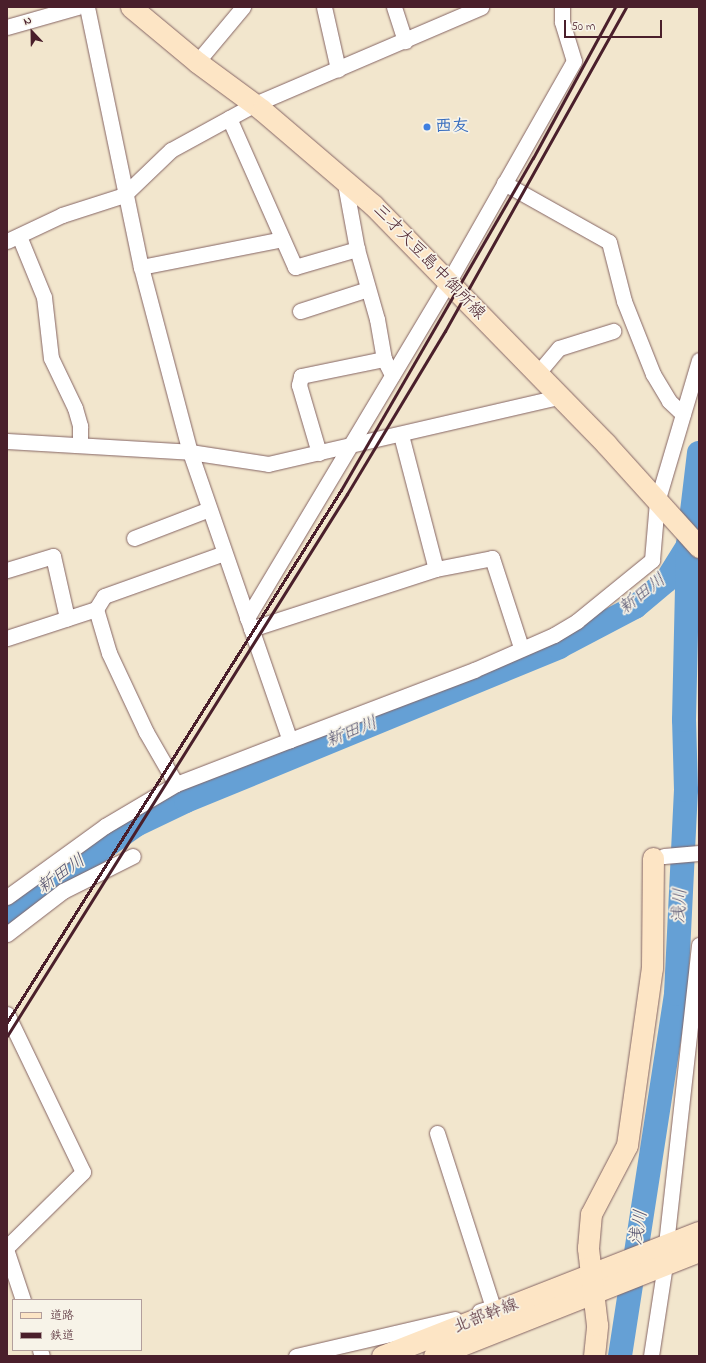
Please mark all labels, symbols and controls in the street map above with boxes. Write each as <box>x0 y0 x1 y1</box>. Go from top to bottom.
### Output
north arrow <box>12 12 52 52</box>
text: N <box>21 12 34 30</box>
scale bar <box>566 12 664 38</box>
text: 50 m <box>571 18 595 36</box>
place label: 西友 <box>435 117 469 137</box>
marker: 西友 <box>422 122 432 132</box>
street label: 三才大豆島中御所線 <box>369 200 489 324</box>
water label: 新田川 <box>615 570 671 620</box>
water label: 新田川 <box>323 713 381 753</box>
water label: 新田川 <box>34 851 90 899</box>
water label: 浅川 <box>669 887 693 925</box>
water label: 浅川 <box>627 1209 653 1247</box>
street label: 北部幹線 <box>451 1294 521 1338</box>
legend <box>12 1299 142 1351</box>
text: 道路 <box>50 1307 74 1325</box>
text: 鉄道 <box>50 1327 74 1345</box>

